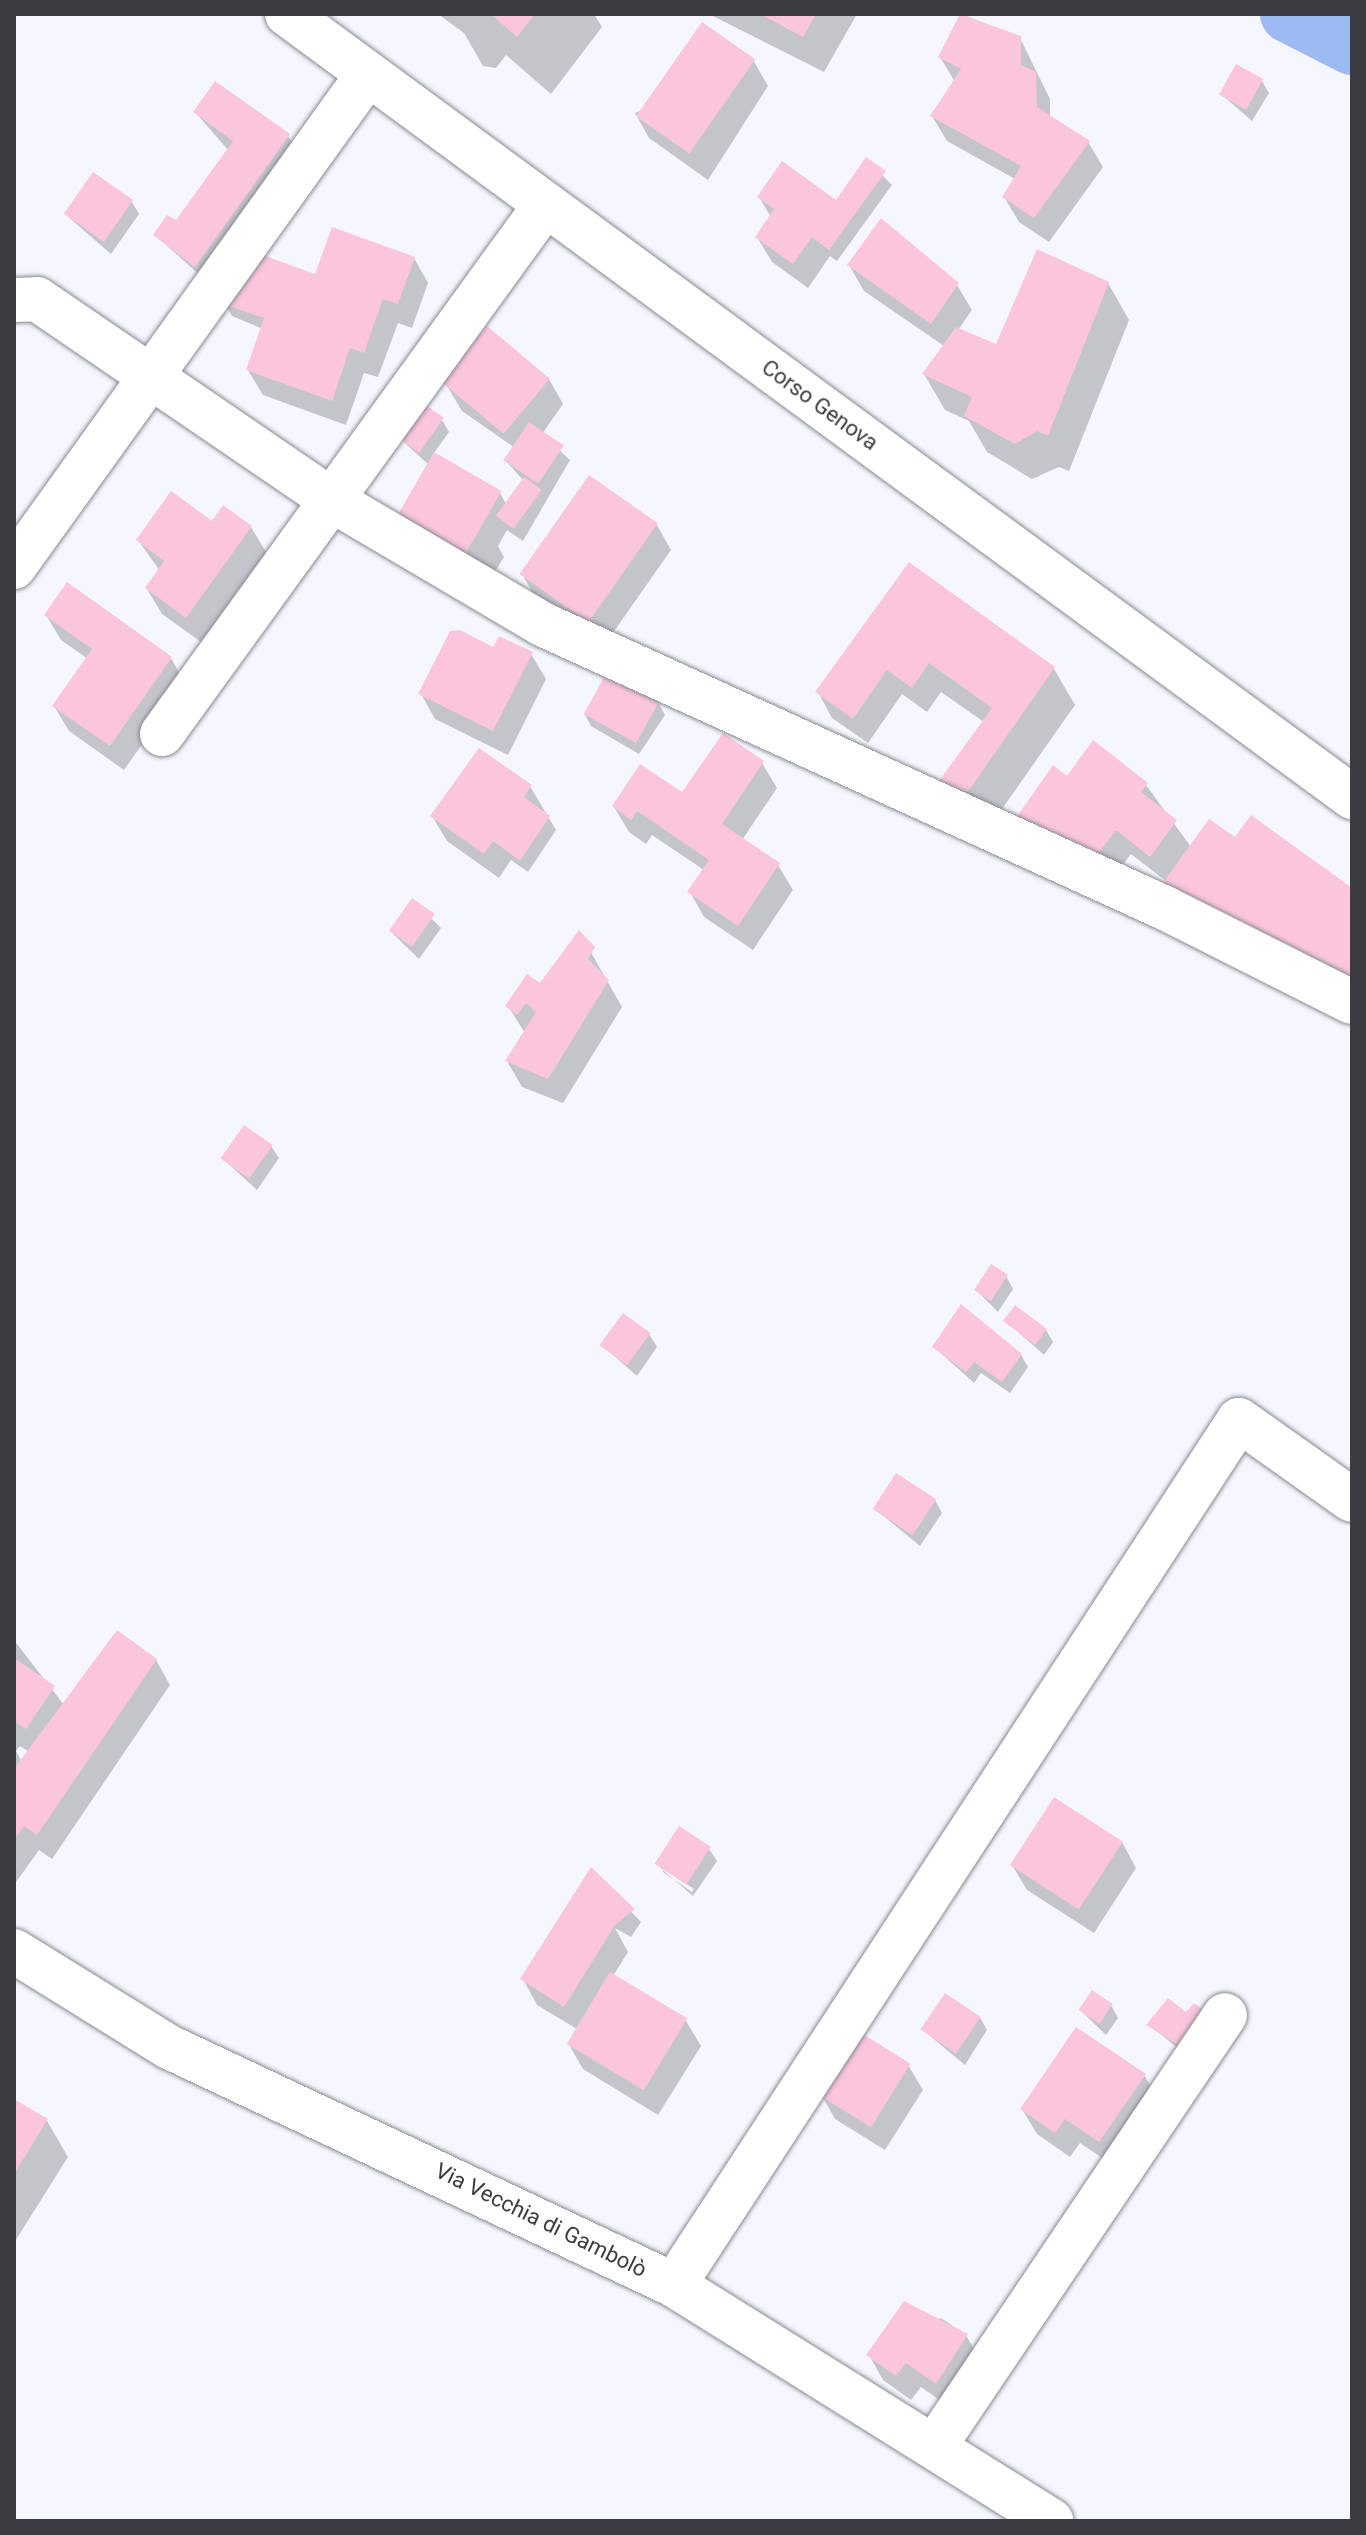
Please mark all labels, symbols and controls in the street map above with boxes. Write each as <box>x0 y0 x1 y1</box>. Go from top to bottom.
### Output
street label: Corso Genova <box>757 354 883 456</box>
street label: Via Vecchia di Gambolò <box>431 2157 651 2283</box>

